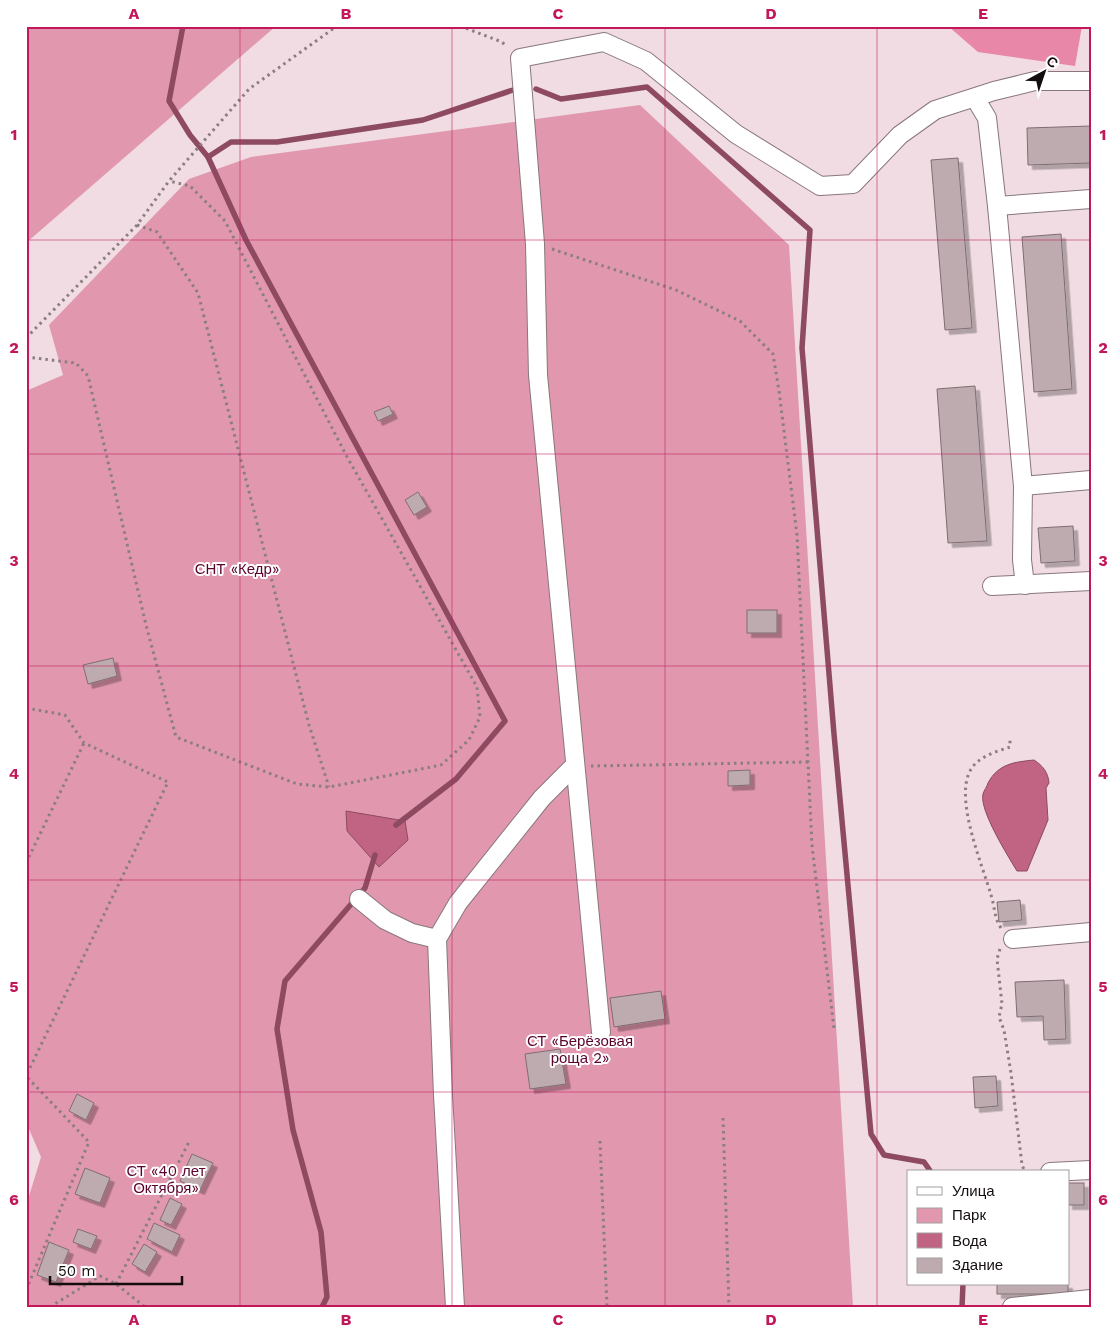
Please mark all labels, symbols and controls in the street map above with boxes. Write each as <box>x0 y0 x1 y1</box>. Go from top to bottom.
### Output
text: A <box>129 4 140 23</box>
text: B <box>341 4 352 23</box>
text: C <box>553 4 564 23</box>
text: D <box>765 4 777 23</box>
text: E <box>978 4 988 23</box>
north arrow <box>1020 48 1070 98</box>
text: С <box>1043 53 1061 71</box>
text: 1 <box>11 125 17 144</box>
text: 1 <box>1100 125 1106 144</box>
text: 2 <box>9 338 19 357</box>
text: 2 <box>1098 338 1108 357</box>
text: 3 <box>9 551 19 570</box>
text: 3 <box>1098 551 1108 570</box>
park label: СНТ «Кедр» <box>195 560 279 578</box>
text: 4 <box>9 764 19 783</box>
text: 4 <box>1098 764 1108 783</box>
text: 5 <box>9 977 19 996</box>
text: 5 <box>1098 977 1108 996</box>
park label: СТ «Берёзовая роща 2» <box>527 1032 633 1067</box>
park label: СТ «40 лет Октября» <box>126 1162 206 1197</box>
legend <box>907 1170 1070 1286</box>
text: Улица <box>952 1182 995 1200</box>
text: 6 <box>9 1190 19 1209</box>
text: 6 <box>1098 1190 1108 1209</box>
text: Парк <box>952 1206 986 1224</box>
text: Вода <box>952 1232 988 1250</box>
scale bar <box>50 1253 182 1285</box>
text: Здание <box>952 1256 1003 1274</box>
text: 50 m <box>58 1262 95 1280</box>
text: A <box>129 1310 140 1329</box>
text: B <box>341 1310 352 1329</box>
text: C <box>553 1310 564 1329</box>
text: D <box>765 1310 777 1329</box>
text: E <box>978 1310 988 1329</box>

